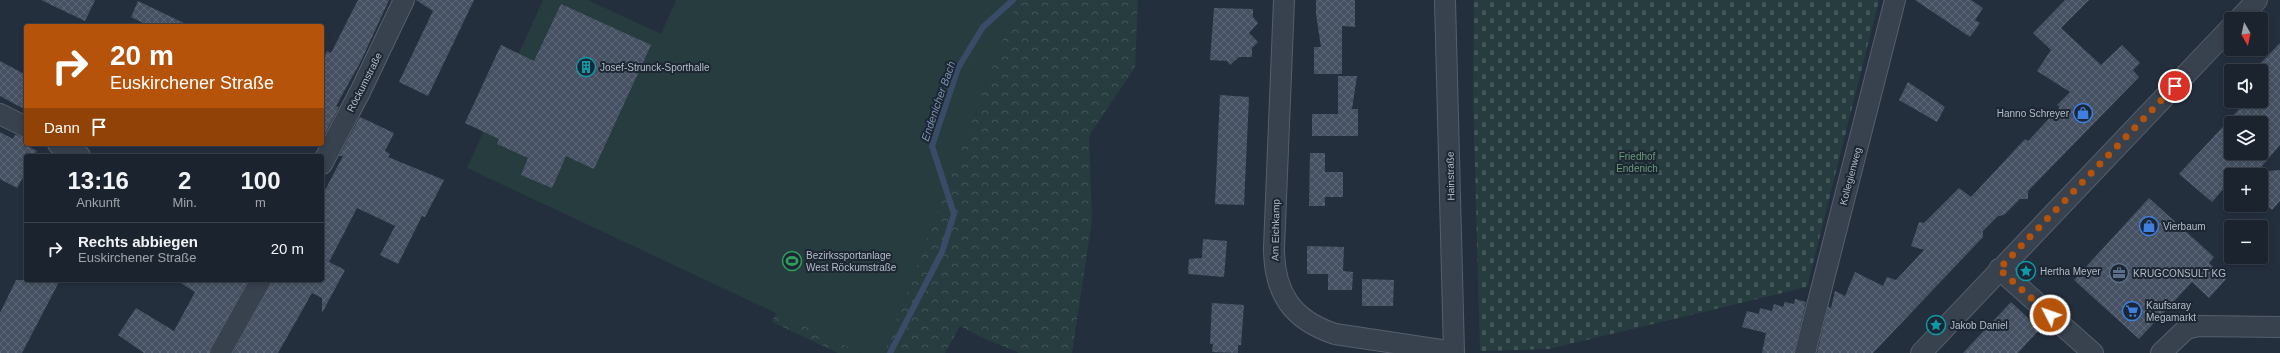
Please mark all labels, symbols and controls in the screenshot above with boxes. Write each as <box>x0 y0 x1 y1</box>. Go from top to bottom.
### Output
north arrow <box>2224 12 2268 56</box>
map controls <box>2224 12 2268 264</box>
icon: right <box>44 40 96 92</box>
text: 20 m <box>110 40 174 71</box>
street label: Röckumstraße <box>345 50 384 114</box>
building icon: Josef-Strunck-Sporthalle <box>575 56 597 78</box>
water label: Endenicher Bach <box>919 59 957 143</box>
place label: Josef-Strunck-Sporthalle <box>600 62 710 73</box>
button: sound <box>2224 64 2268 108</box>
pin <box>2158 69 2192 103</box>
text: Euskirchener Straße <box>110 73 274 93</box>
icon: arrive <box>2164 75 2186 97</box>
shop icon: Hanno Schreyer <box>2072 102 2094 124</box>
place label: Hanno Schreyer <box>1997 108 2070 119</box>
icon: arrive <box>88 116 110 138</box>
button: layers <box>2224 116 2268 160</box>
text: Dann <box>44 119 80 136</box>
street label: Kollegienweg <box>1837 146 1863 206</box>
street label: Hainstraße <box>1445 151 1456 201</box>
park label: Friedhof Endenich <box>1616 151 1658 174</box>
text: 13:16 <box>68 167 129 194</box>
text: 2 <box>178 167 191 194</box>
text: 100 <box>240 167 281 194</box>
button: + <box>2224 168 2268 212</box>
text: Ankunft <box>76 195 120 210</box>
text: Min. <box>172 195 197 210</box>
text: m <box>255 195 266 210</box>
street label: Am Eichkamp <box>1269 199 1282 261</box>
shop icon: Vierbaum <box>2138 215 2160 237</box>
button: − <box>2224 220 2268 264</box>
place label: Vierbaum <box>2163 221 2206 232</box>
text: Rechts abbiegen <box>78 233 198 250</box>
icon: right <box>44 238 66 260</box>
text: 20 m <box>271 240 304 257</box>
text: Euskirchener Straße <box>78 250 197 265</box>
sports icon: Bezirkssportanlage West Röckumstraße <box>781 250 803 272</box>
place label: Bezirkssportanlage West Röckumstraße <box>806 250 897 273</box>
place icon: Hertha Meyer <box>2015 260 2037 282</box>
office icon: KRUGCONSULT KG <box>2108 262 2130 284</box>
place label: Hertha Meyer <box>2040 266 2101 277</box>
place label: KRUGCONSULT KG <box>2133 268 2226 279</box>
position arrow <box>2029 294 2071 336</box>
supermarket icon: Kaufsaray Megamarkt <box>2121 300 2143 322</box>
place label: Kaufsaray Megamarkt <box>2146 300 2196 323</box>
place icon: Jakob Daniel <box>1925 314 1947 336</box>
place label: Jakob Daniel <box>1950 320 2008 331</box>

